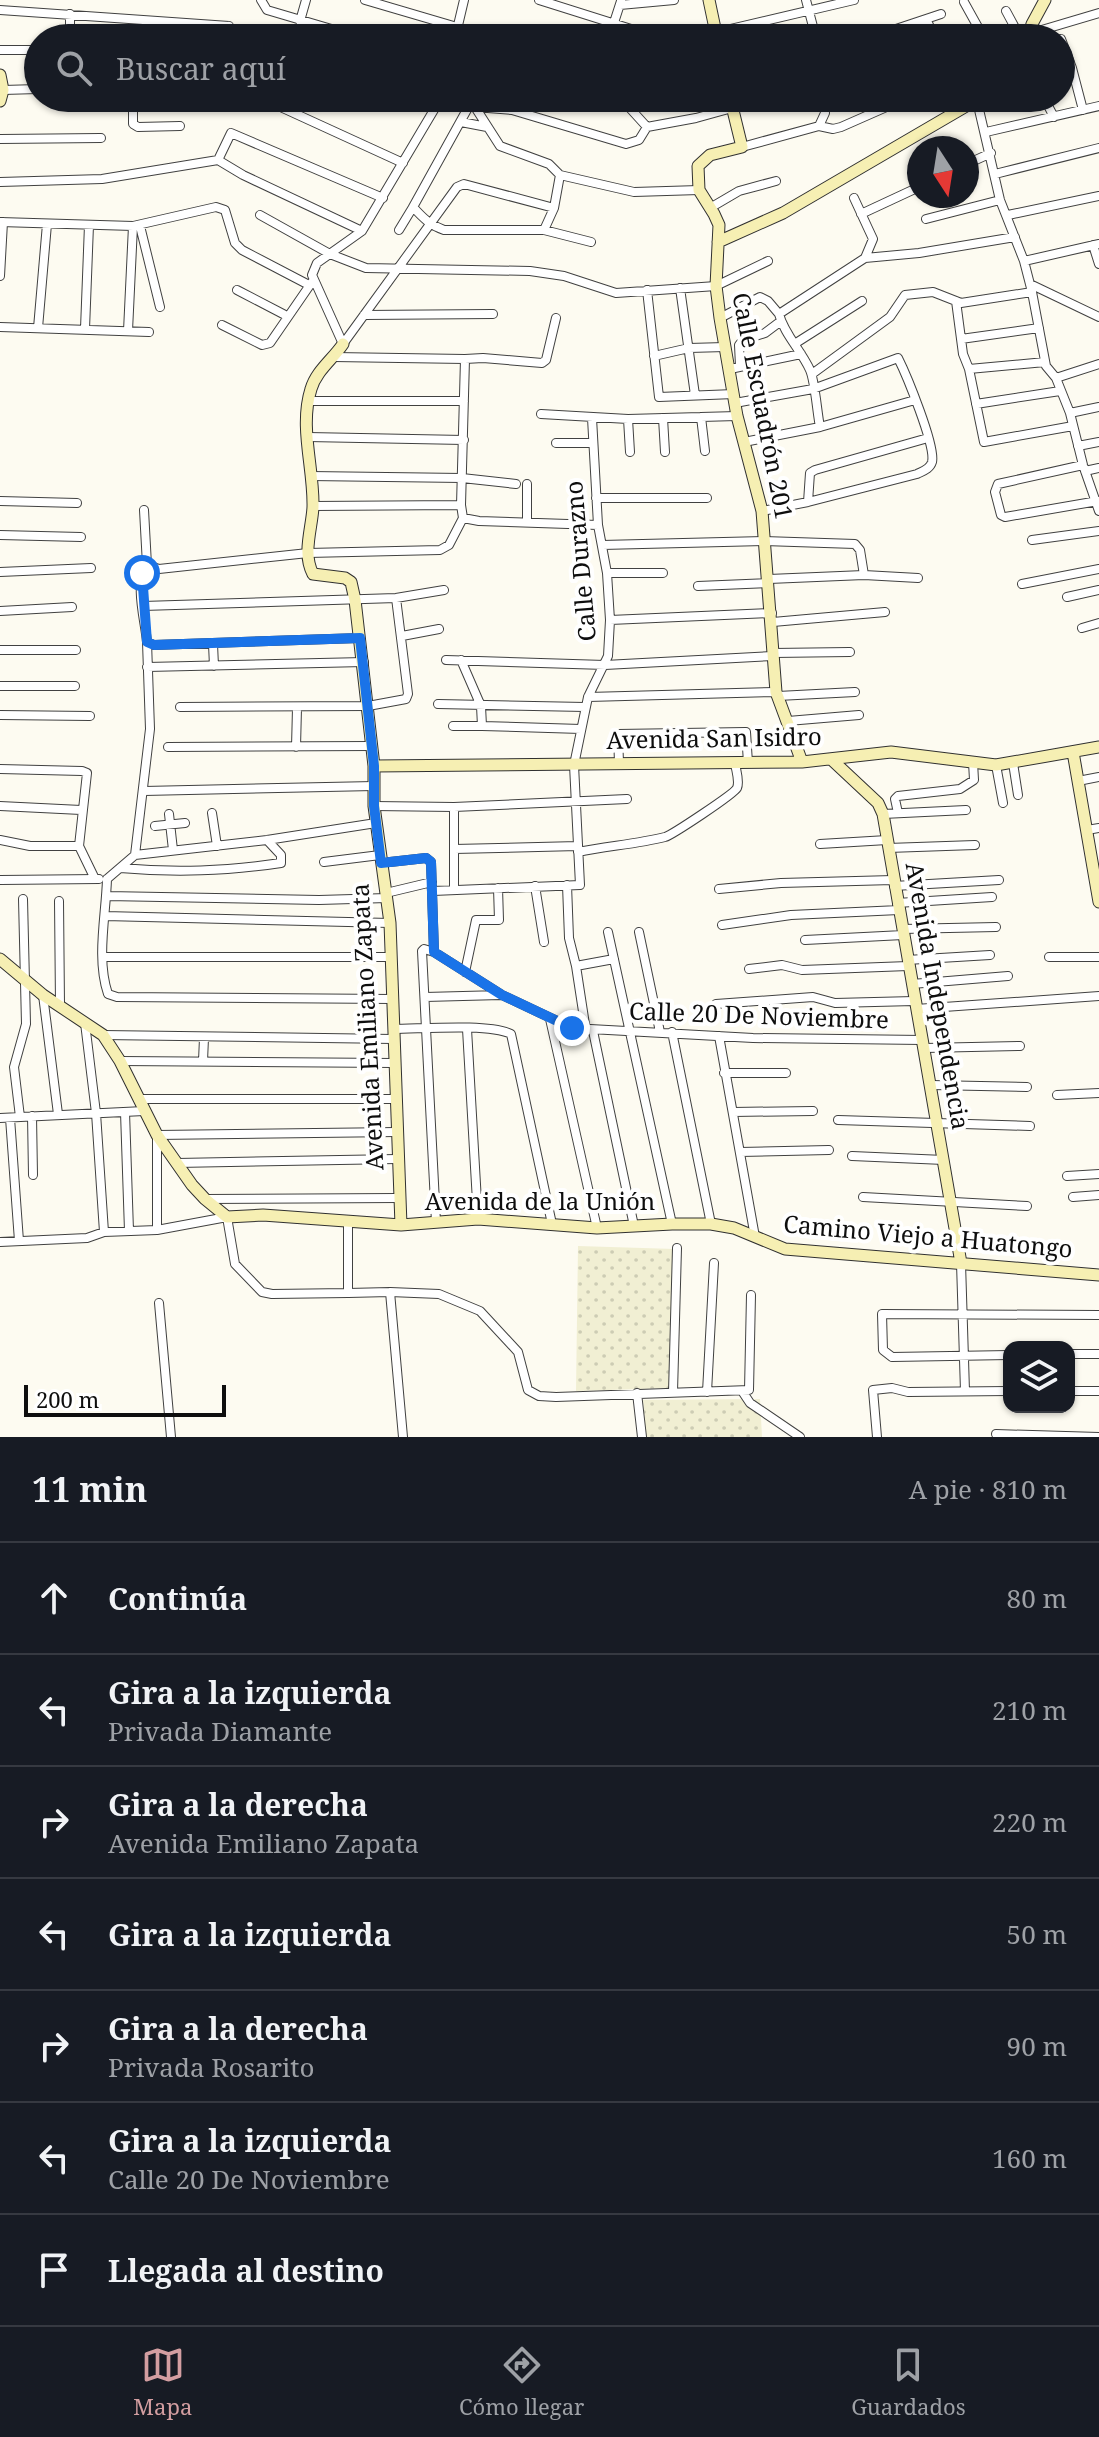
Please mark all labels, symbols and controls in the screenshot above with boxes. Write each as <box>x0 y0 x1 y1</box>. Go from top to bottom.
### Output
search box <box>24 24 1075 112</box>
icon: search <box>52 46 96 90</box>
text: Buscar aquí <box>116 48 286 89</box>
north arrow <box>907 136 979 208</box>
street label: Calle Escuadrón 201 <box>725 289 802 522</box>
street label: Calle Durazno <box>556 480 603 643</box>
route start <box>124 555 160 591</box>
street label: Avenida San Isidro <box>606 719 822 756</box>
street label: Avenida Independencia <box>899 860 978 1132</box>
street label: Avenida Emiliano Zapata <box>343 883 390 1171</box>
street label: Calle 20 De Noviembre <box>629 993 890 1036</box>
route end <box>554 1010 590 1046</box>
street label: Avenida de la Unión <box>425 1184 655 1217</box>
street label: Camino Viejo a Huatongo <box>782 1206 1074 1265</box>
map controls <box>1003 1341 1075 1413</box>
button: layers <box>1003 1341 1075 1413</box>
scale bar <box>24 1381 226 1417</box>
text: 200 m <box>36 1384 99 1414</box>
text: 11 min <box>32 1466 147 1512</box>
text: A pie · 810 m <box>909 1471 1067 1507</box>
icon: ahead <box>32 1576 76 1620</box>
text: Continúa <box>108 1578 247 1619</box>
text: 80 m <box>1007 1580 1067 1616</box>
text: Gira a la izquierda <box>108 1672 391 1713</box>
icon: left <box>32 1688 76 1732</box>
text: 210 m <box>992 1692 1067 1728</box>
text: Privada Diamante <box>108 1713 332 1749</box>
text: Gira a la derecha <box>108 1784 368 1825</box>
icon: right <box>32 1800 76 1844</box>
text: 220 m <box>992 1804 1067 1840</box>
text: Avenida Emiliano Zapata <box>108 1825 419 1861</box>
icon: left <box>32 1912 76 1956</box>
text: Gira a la izquierda <box>108 1914 391 1955</box>
text: 50 m <box>1007 1916 1067 1952</box>
text: Gira a la derecha <box>108 2008 368 2049</box>
icon: right <box>32 2024 76 2068</box>
text: 90 m <box>1007 2028 1067 2064</box>
text: Privada Rosarito <box>108 2049 314 2085</box>
text: Gira a la izquierda <box>108 2120 391 2161</box>
icon: left <box>32 2136 76 2180</box>
text: 160 m <box>992 2140 1067 2176</box>
text: Calle 20 De Noviembre <box>108 2161 390 2197</box>
icon: arrive <box>32 2248 76 2292</box>
text: Llegada al destino <box>108 2250 384 2291</box>
tab: Mapa <box>133 2343 192 2421</box>
tab: Cómo llegar <box>459 2343 584 2421</box>
tab: Guardados <box>851 2343 966 2421</box>

